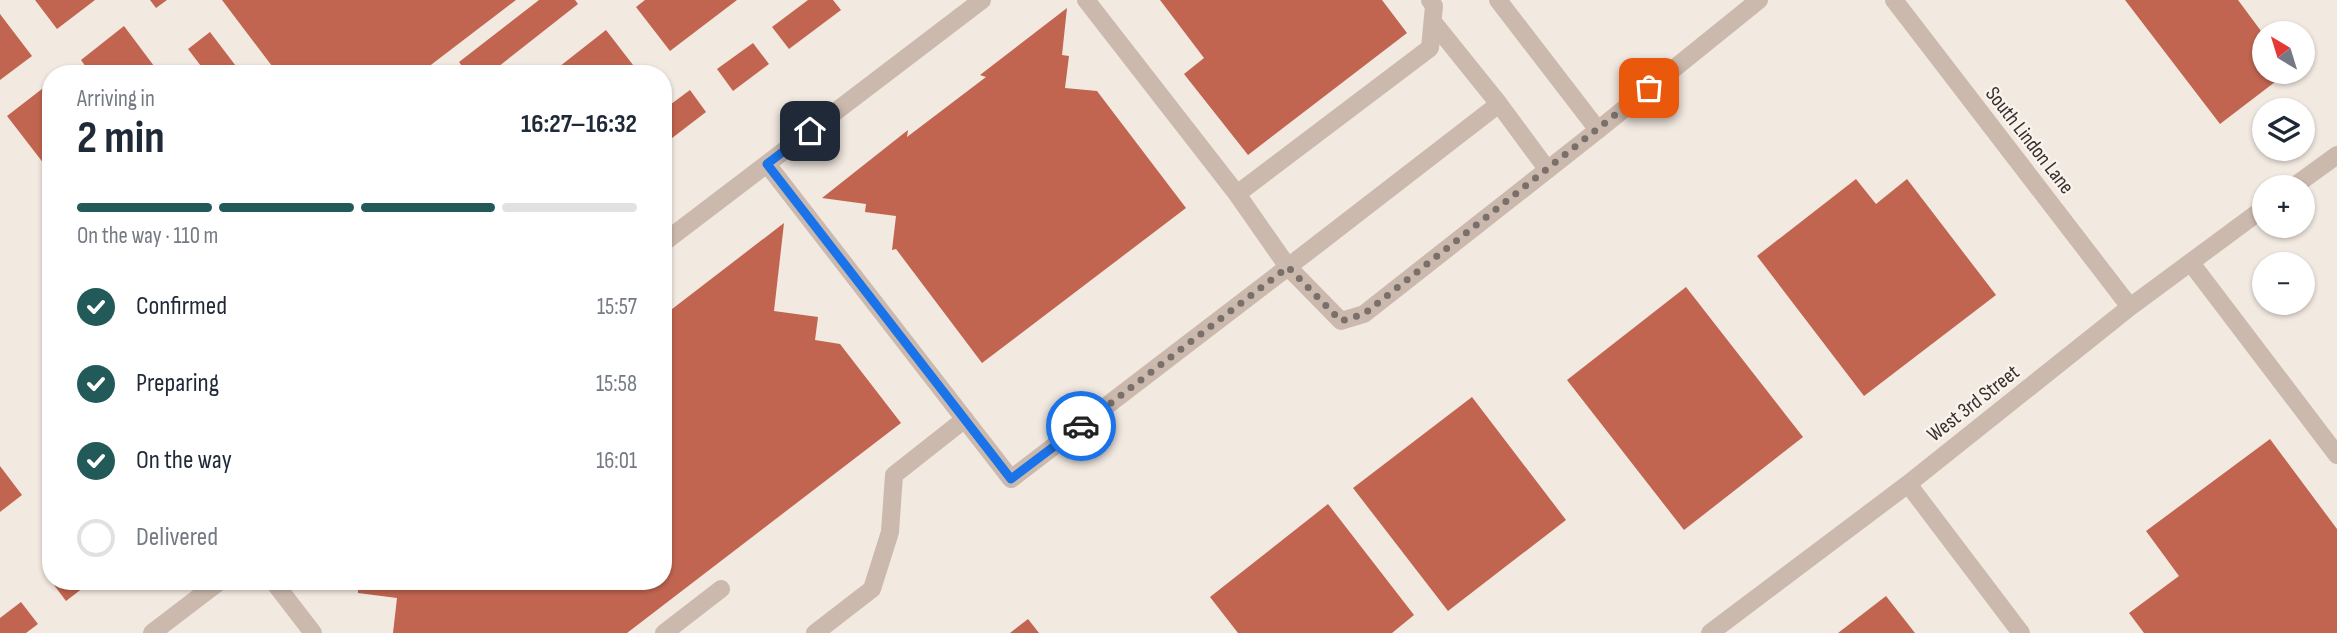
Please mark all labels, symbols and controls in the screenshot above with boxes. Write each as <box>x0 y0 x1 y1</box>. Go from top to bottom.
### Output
north arrow <box>2252 21 2315 84</box>
map controls <box>2252 21 2315 315</box>
pin <box>1619 58 1679 118</box>
icon: bag <box>1630 69 1668 107</box>
street label: South Lindon Lane <box>1980 82 2079 199</box>
text: Arriving in <box>77 85 155 113</box>
button: layers <box>2252 98 2315 161</box>
pin <box>780 101 840 161</box>
text: 16:27–16:32 <box>521 109 637 140</box>
text: 2 min <box>77 111 165 166</box>
icon: home <box>791 112 829 150</box>
button: + <box>2252 175 2315 238</box>
text: On the way · 110 m <box>77 222 218 250</box>
button: − <box>2252 252 2315 315</box>
icon: check <box>77 288 115 326</box>
text: Confirmed <box>136 291 227 322</box>
text: 15:57 <box>597 293 637 321</box>
street label: West 3rd Street <box>1922 360 2024 447</box>
icon: check <box>77 365 115 403</box>
text: Preparing <box>136 368 219 399</box>
text: 15:58 <box>596 370 637 398</box>
courier <box>1046 391 1116 461</box>
icon: car <box>1062 407 1100 445</box>
icon: check <box>77 442 115 480</box>
text: On the way <box>136 445 232 476</box>
text: 16:01 <box>596 447 637 475</box>
text: Delivered <box>136 522 218 553</box>

